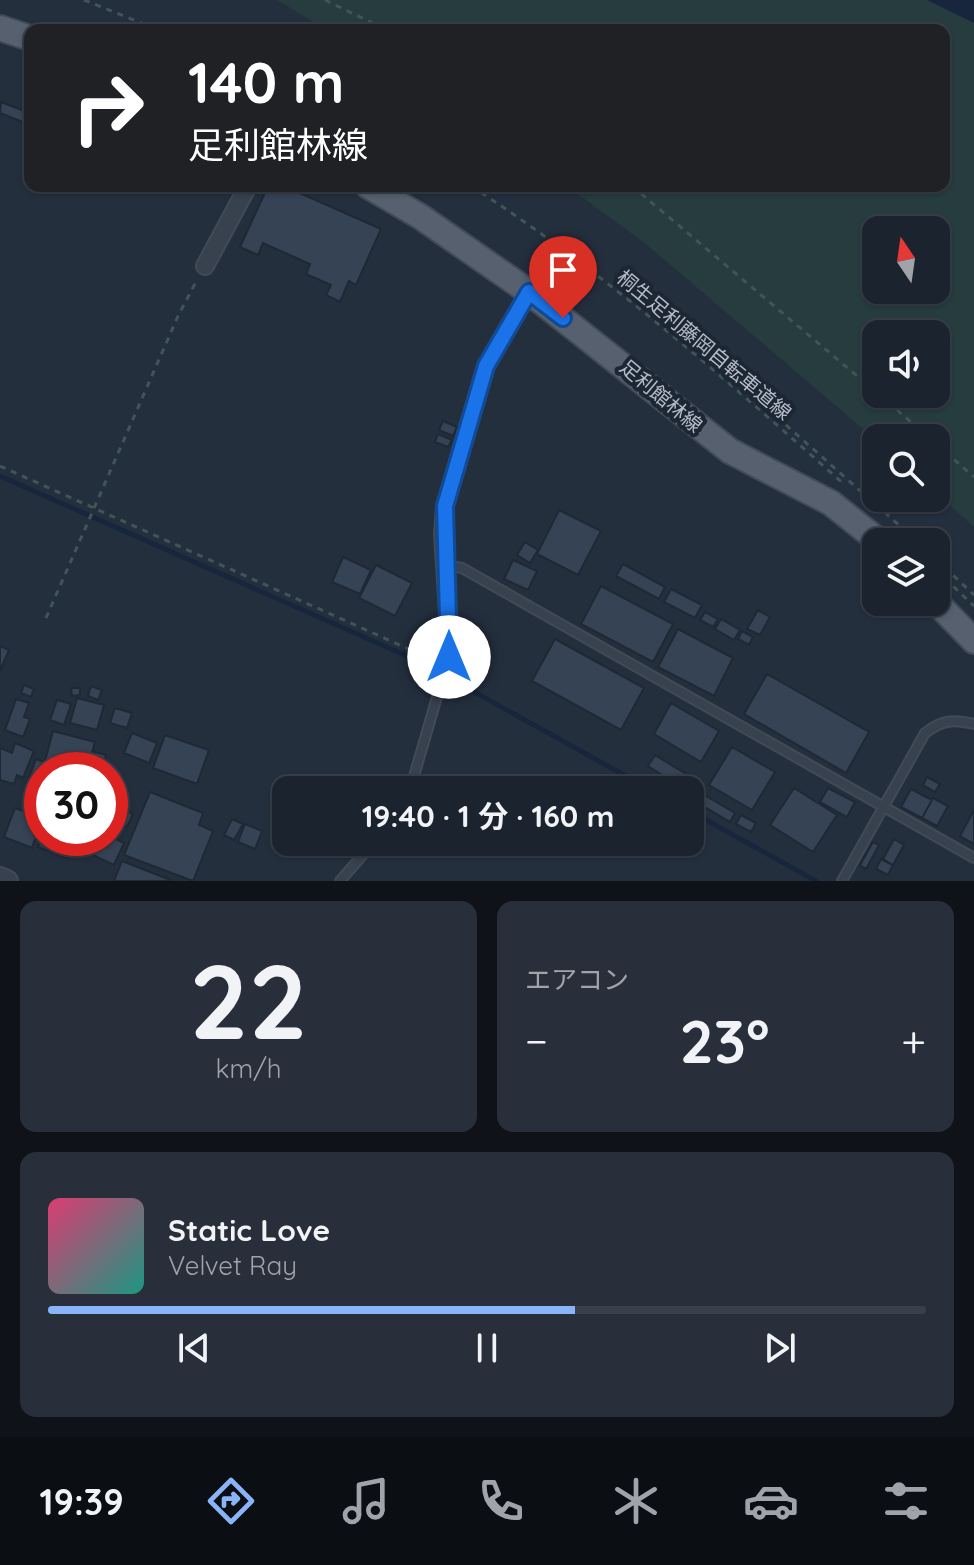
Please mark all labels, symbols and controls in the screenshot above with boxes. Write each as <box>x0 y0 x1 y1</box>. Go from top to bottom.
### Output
text: 140 m <box>188 47 344 117</box>
icon: right <box>56 56 160 160</box>
text: 足利館林線 <box>188 122 368 167</box>
north arrow <box>862 216 950 304</box>
map controls <box>862 216 950 616</box>
pin <box>529 236 597 318</box>
icon: arrive <box>541 248 585 292</box>
street label: 桐生足利藤岡自転車道線 <box>612 264 797 425</box>
button: sound <box>862 320 950 408</box>
street label: 足利館林線 <box>615 354 708 437</box>
button: search <box>862 424 950 512</box>
button: layers <box>862 528 950 616</box>
position arrow <box>407 615 491 699</box>
speed limit sign: 30 <box>24 752 128 856</box>
text: 19:40 · 1 分 · 160 m <box>362 797 614 835</box>
text: 22 <box>189 935 308 1065</box>
text: エアコン <box>525 963 629 996</box>
text: 23° <box>680 1003 770 1078</box>
text: − <box>525 1013 548 1068</box>
text: + <box>901 1013 926 1068</box>
text: km/h <box>216 1052 281 1085</box>
text: Static Love <box>168 1211 330 1249</box>
text: Velvet Ray <box>168 1249 297 1282</box>
icon: previous <box>172 1326 216 1370</box>
icon: pause <box>465 1326 509 1370</box>
icon: next <box>758 1326 802 1370</box>
icon: directions <box>203 1473 259 1529</box>
icon: music <box>338 1473 394 1529</box>
icon: phone <box>473 1473 529 1529</box>
icon: climate <box>608 1473 664 1529</box>
icon: car <box>743 1473 799 1529</box>
icon: filters <box>878 1473 934 1529</box>
text: 19:39 <box>40 1479 124 1524</box>

